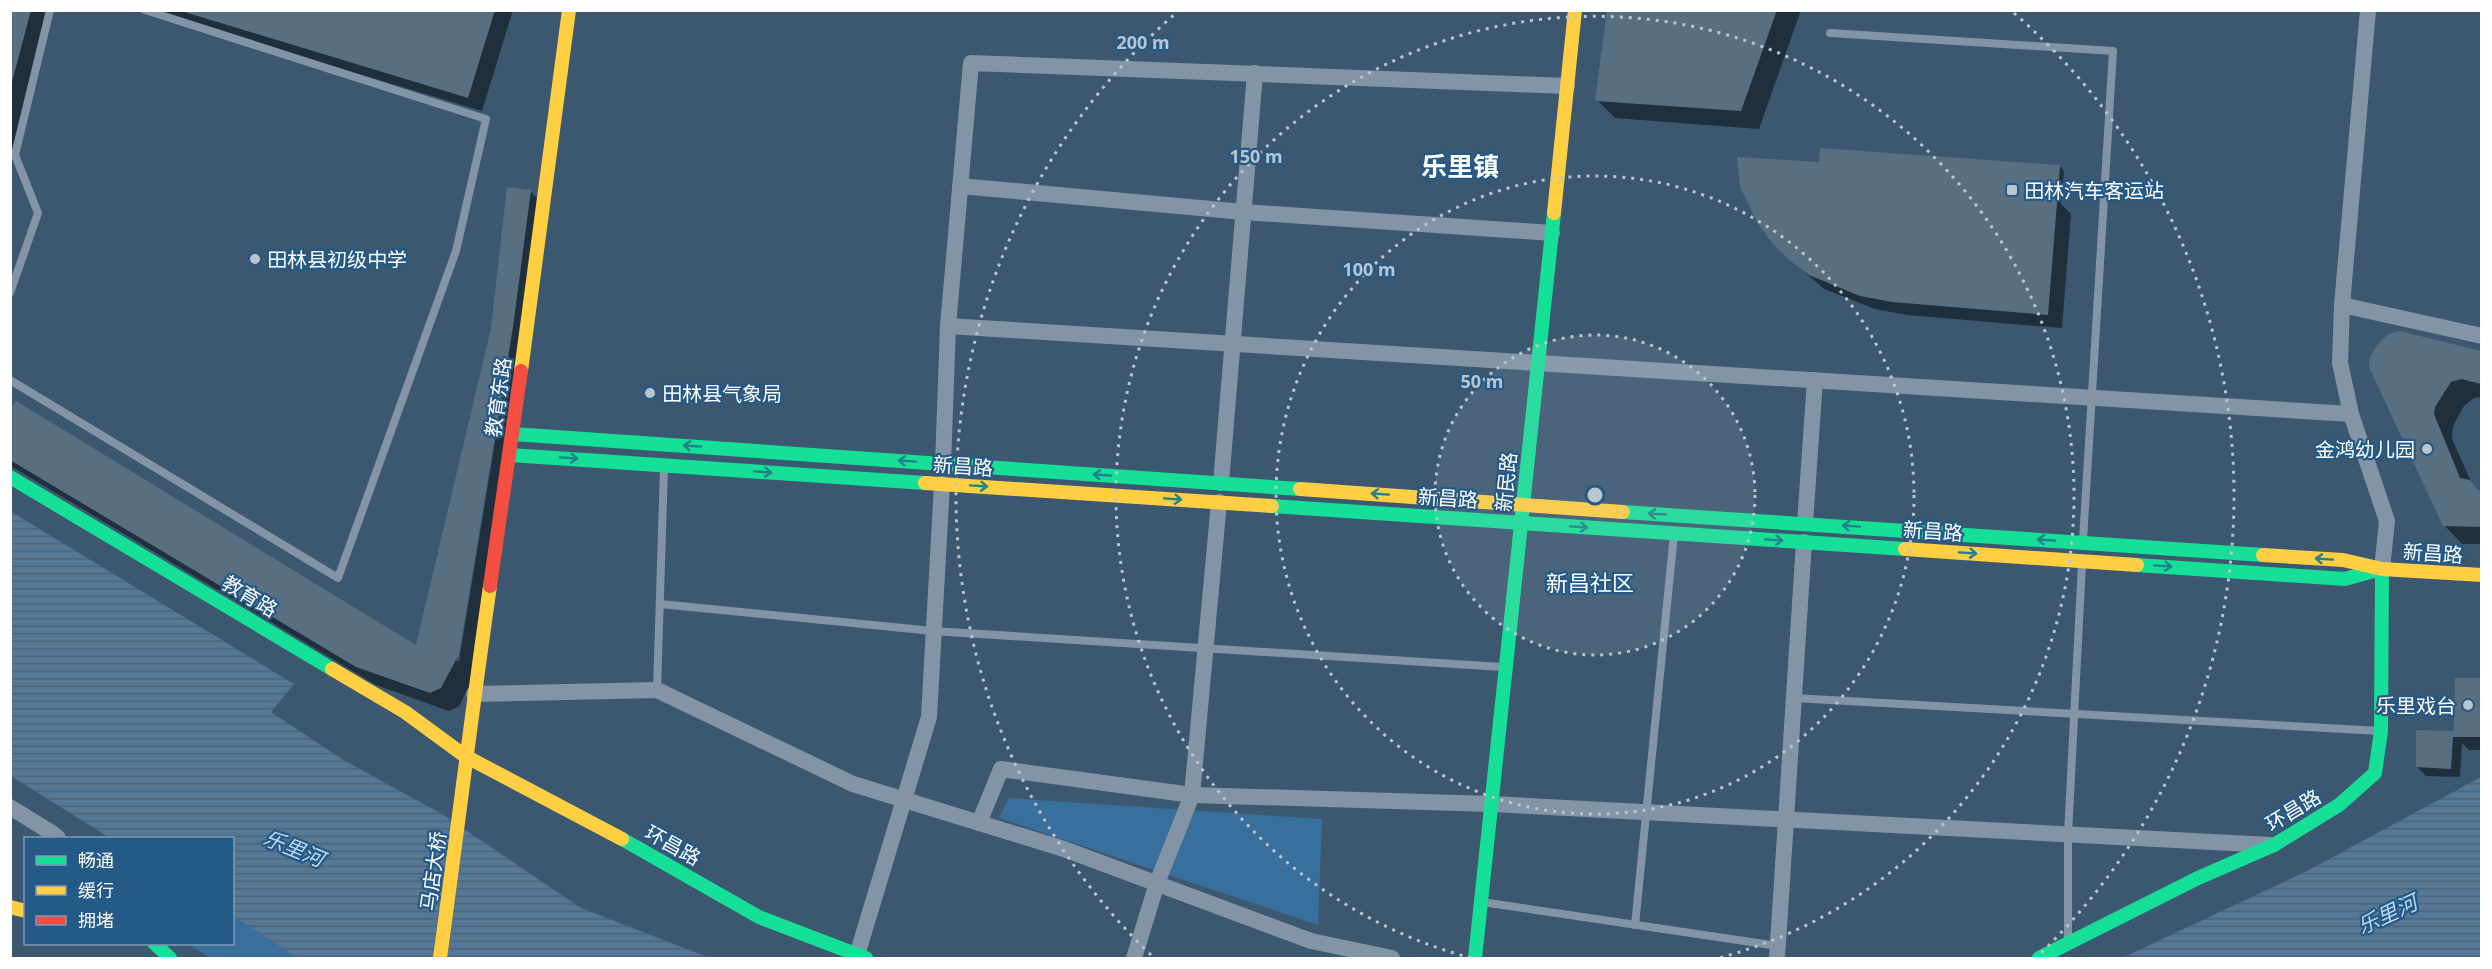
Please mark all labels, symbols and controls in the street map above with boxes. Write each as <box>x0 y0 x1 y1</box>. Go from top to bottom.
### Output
text: 200 m <box>1116 30 1170 54</box>
text: 150 m <box>1229 144 1283 168</box>
district label: 乐里镇 <box>1421 148 1499 184</box>
place label: 田林汽车客运站 <box>2024 177 2164 204</box>
marker: 田林汽车客运站 <box>2005 183 2019 197</box>
place label: 田林县初级中学 <box>267 246 407 273</box>
marker: 田林县初级中学 <box>248 252 262 266</box>
text: 100 m <box>1342 257 1396 281</box>
street label: 教育东路 <box>479 356 517 438</box>
text: 50 m <box>1461 369 1503 393</box>
place label: 田林县气象局 <box>662 380 782 407</box>
marker: 田林县气象局 <box>643 386 657 400</box>
place label: 金鸿幼儿园 <box>2315 436 2415 463</box>
one-way arrow <box>682 441 702 452</box>
marker: 金鸿幼儿园 <box>2420 442 2434 456</box>
street label: 新昌路 <box>932 450 994 482</box>
street label: 新民路 <box>1489 451 1523 513</box>
one-way arrow <box>558 453 578 464</box>
one-way arrow <box>898 455 918 466</box>
one-way arrow <box>753 466 773 477</box>
one-way arrow <box>1092 469 1112 480</box>
one-way arrow <box>968 481 988 492</box>
street label: 新昌路 <box>1417 482 1479 514</box>
centre of rings <box>1585 485 1605 505</box>
one-way arrow <box>1371 488 1391 499</box>
one-way arrow <box>1163 494 1183 505</box>
one-way arrow <box>1647 509 1667 520</box>
street label: 新昌路 <box>1902 515 1964 547</box>
one-way arrow <box>1842 521 1862 532</box>
one-way arrow <box>1569 522 1589 533</box>
one-way arrow <box>2037 534 2056 545</box>
one-way arrow <box>1763 535 1783 546</box>
street label: 新昌路 <box>2402 537 2464 569</box>
one-way arrow <box>1958 548 1978 559</box>
one-way arrow <box>2315 553 2335 564</box>
one-way arrow <box>2152 561 2172 572</box>
district label: 新昌社区 <box>1546 567 1634 597</box>
street label: 教育路 <box>217 569 283 623</box>
place label: 乐里戏台 <box>2376 692 2456 719</box>
marker: 乐里戏台 <box>2461 698 2475 712</box>
street label: 环昌路 <box>2260 783 2326 837</box>
street label: 环昌路 <box>640 819 706 871</box>
water label: 乐里河 <box>260 823 332 874</box>
street label: 马店大桥 <box>414 830 452 912</box>
legend <box>24 837 234 945</box>
text: 畅通 <box>78 848 114 872</box>
text: 缓行 <box>78 878 114 902</box>
water label: 乐里河 <box>2353 886 2425 940</box>
text: 拥堵 <box>78 908 114 932</box>

